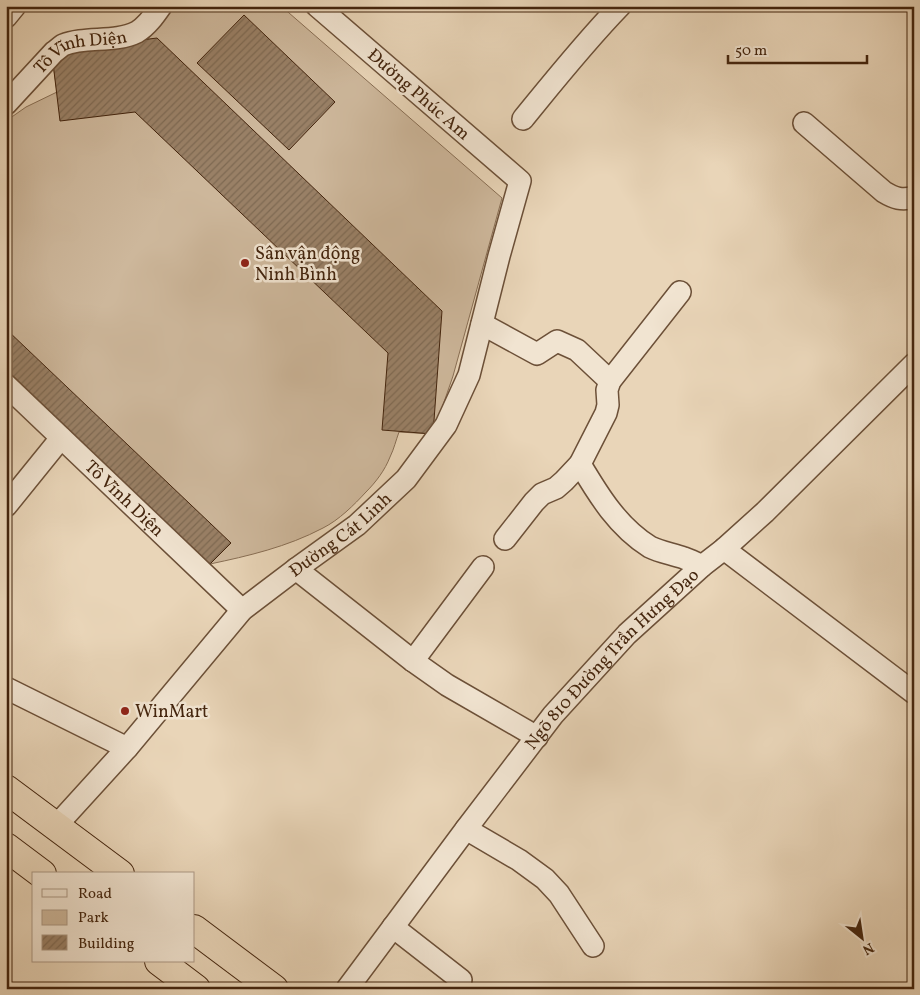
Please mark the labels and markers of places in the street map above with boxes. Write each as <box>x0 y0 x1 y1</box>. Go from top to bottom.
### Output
place label: Sân vận động Ninh Bình <box>255 242 360 288</box>
marker: Sân vận động Ninh Bình <box>239 257 251 269</box>
place label: WinMart <box>135 700 208 725</box>
marker: WinMart <box>119 705 131 717</box>

